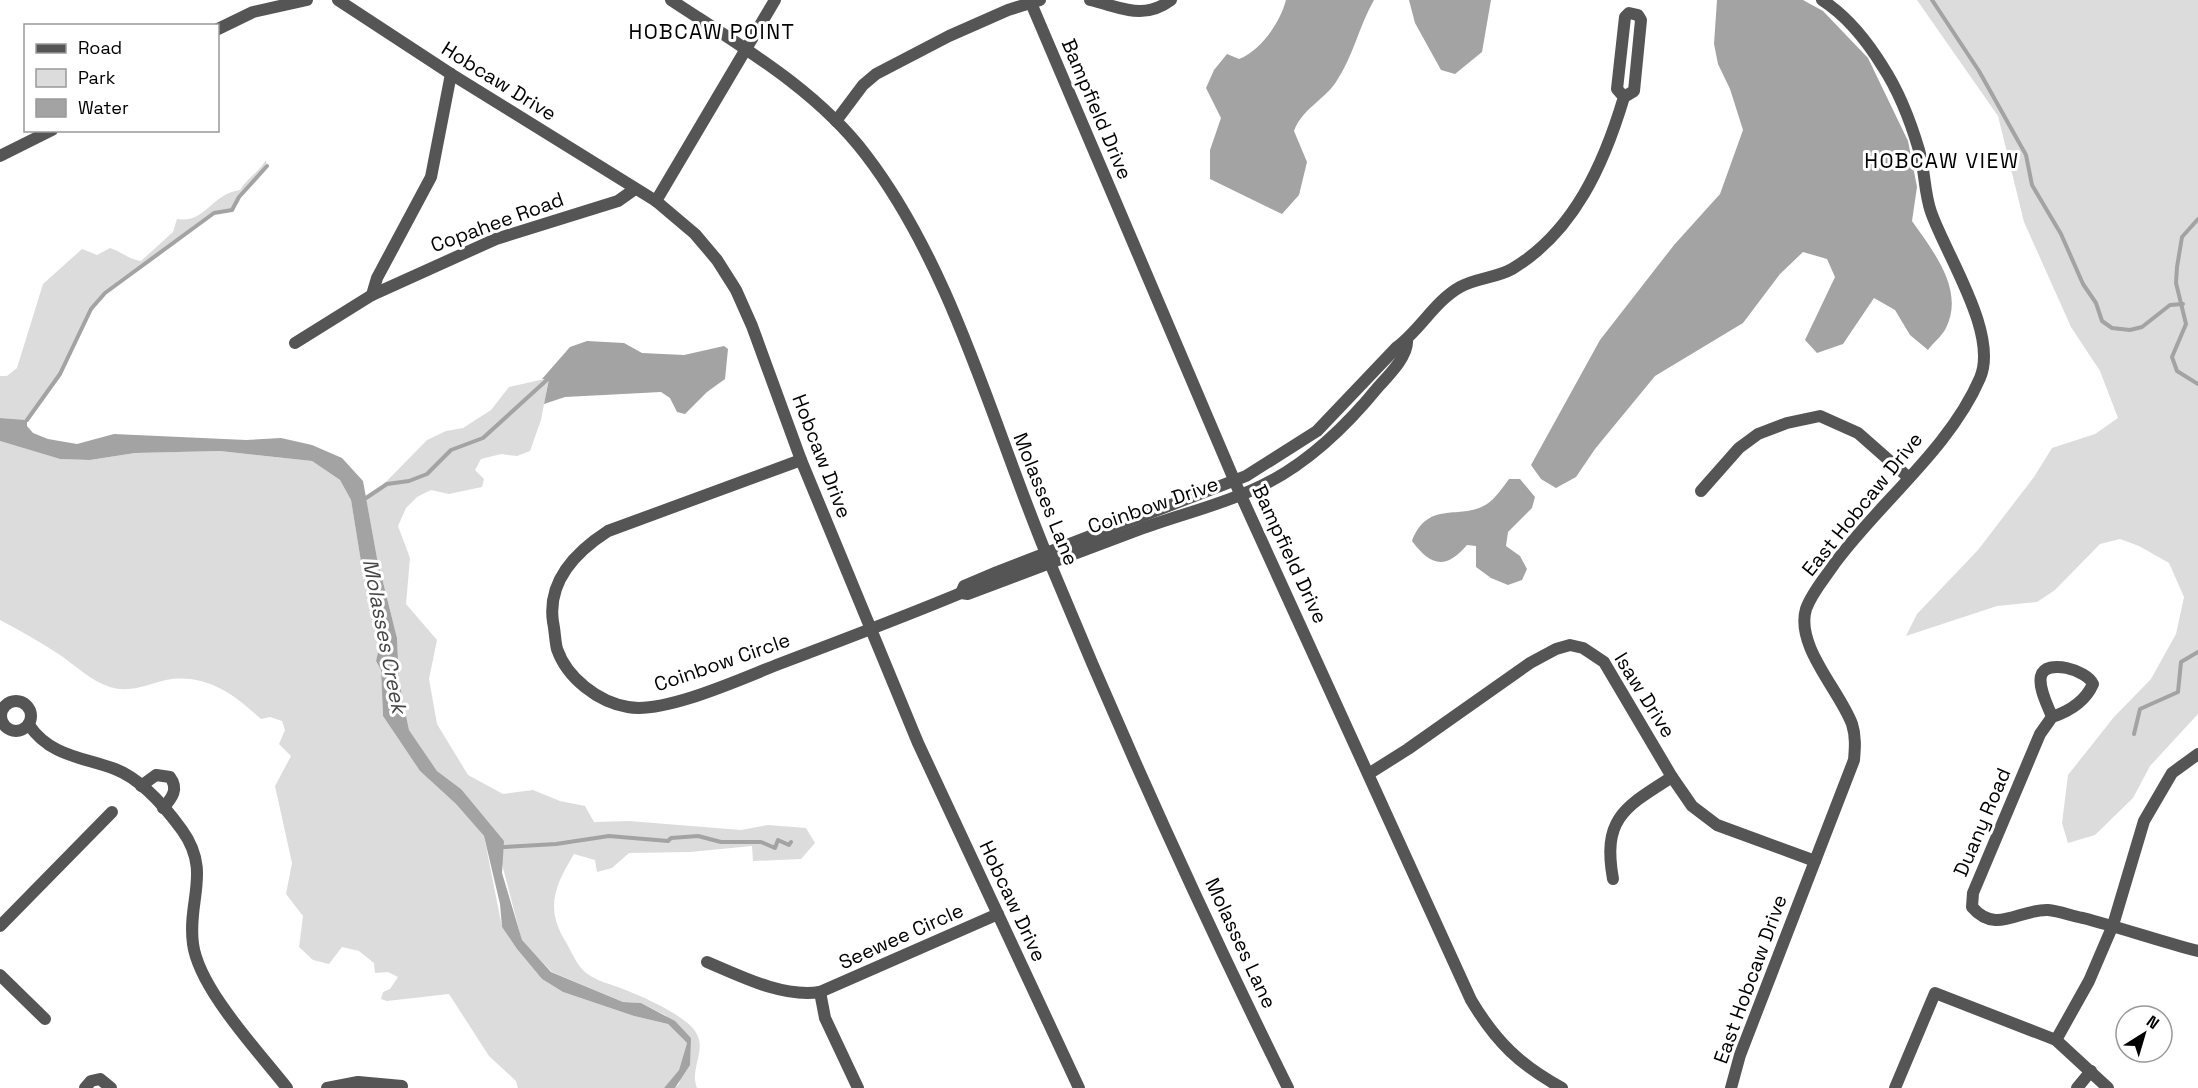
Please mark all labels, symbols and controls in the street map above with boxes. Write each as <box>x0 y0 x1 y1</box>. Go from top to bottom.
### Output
district label: HOBCAW POINT <box>629 18 795 45</box>
legend <box>24 24 219 132</box>
street label: Hobcaw Drive <box>437 35 561 127</box>
street label: Bampfield Drive <box>1056 35 1138 183</box>
text: Road <box>78 36 122 59</box>
text: Park <box>78 66 116 89</box>
text: Water <box>78 96 129 119</box>
district label: HOBCAW VIEW <box>1864 147 2020 174</box>
street label: Copahee Road <box>427 186 567 258</box>
street label: Hobcaw Drive <box>786 390 858 522</box>
street label: East Hobcaw Drive <box>1796 427 1928 581</box>
street label: Molasses Lane <box>1008 429 1084 569</box>
street label: Coinbow Drive <box>1084 470 1222 540</box>
street label: Bampfield Drive <box>1246 480 1334 628</box>
water label: Molasses Creek <box>357 557 414 718</box>
street label: Coinbow Circle <box>651 627 793 697</box>
street label: Isaw Drive <box>1609 648 1681 742</box>
street label: Duany Road <box>1947 764 2017 880</box>
street label: Hobcaw Drive <box>974 836 1052 966</box>
street label: Molasses Lane <box>1199 874 1283 1012</box>
street label: East Hobcaw Drive <box>1707 891 1793 1067</box>
street label: Seewee Circle <box>834 897 968 975</box>
north arrow <box>2114 1004 2174 1064</box>
text: N <box>2142 1011 2163 1034</box>

